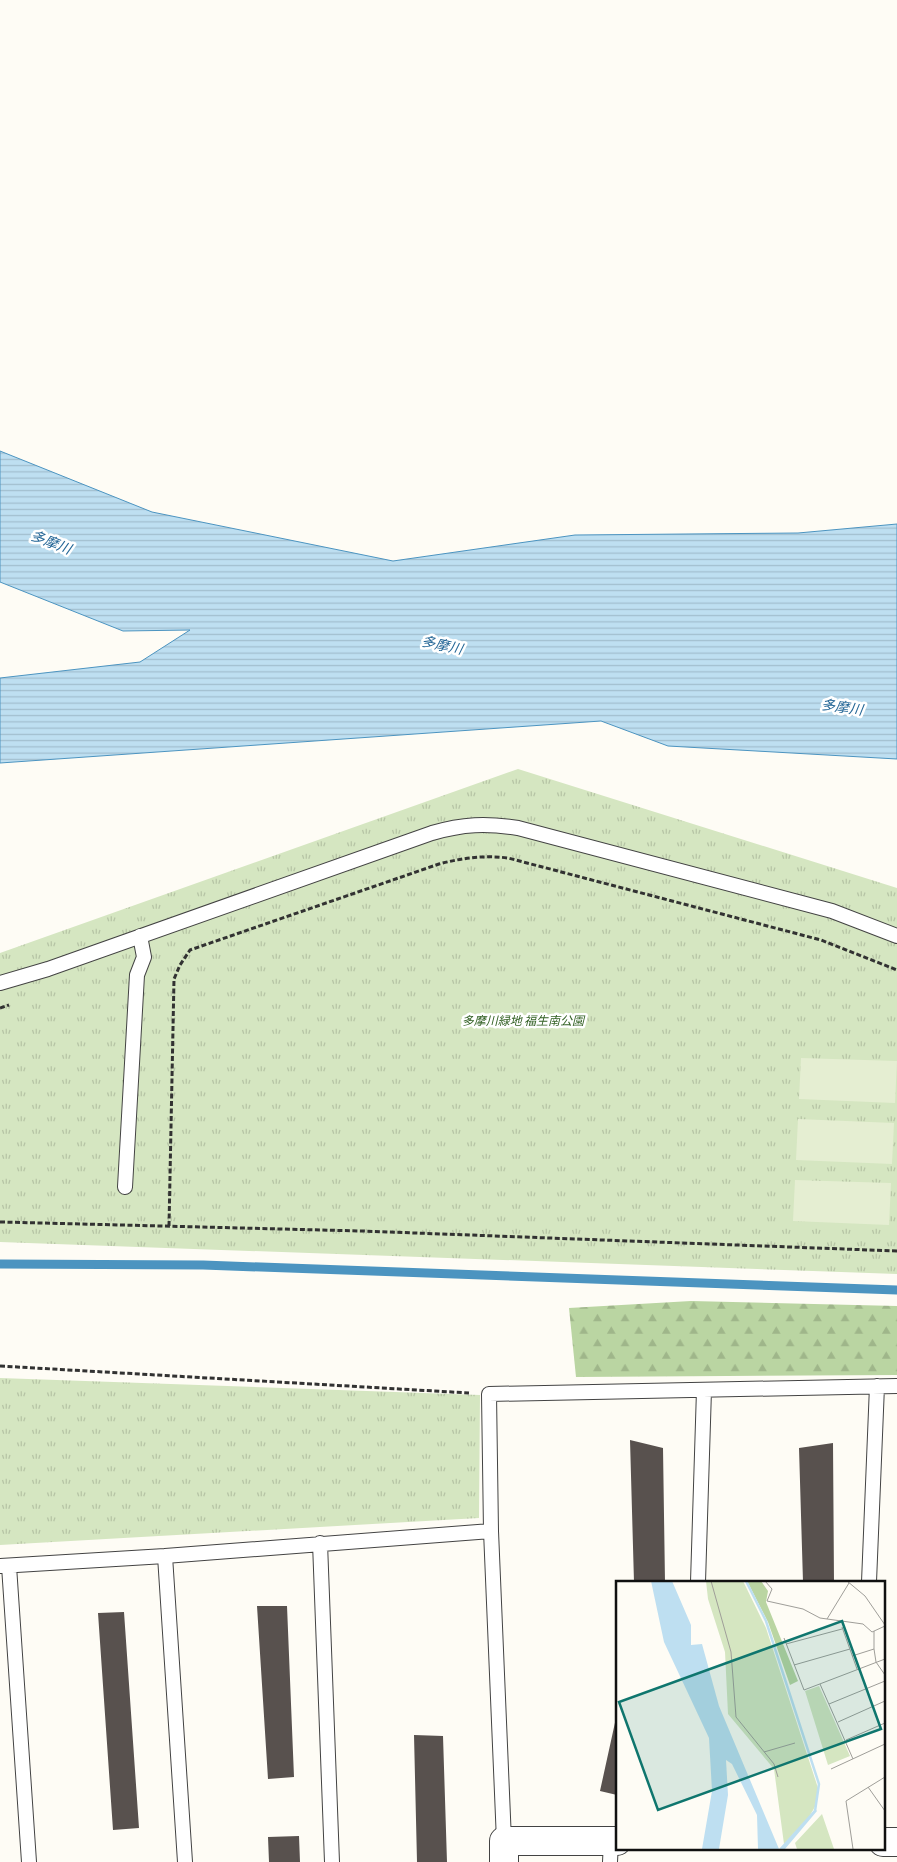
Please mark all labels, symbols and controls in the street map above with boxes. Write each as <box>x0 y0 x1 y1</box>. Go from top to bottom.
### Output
water label: 多摩川 <box>29 527 75 558</box>
water label: 多摩川 <box>420 633 466 658</box>
water label: 多摩川 <box>820 696 866 718</box>
park label: 多摩川緑地 福生南公園 <box>462 1014 586 1028</box>
inset map <box>616 1581 884 1850</box>

